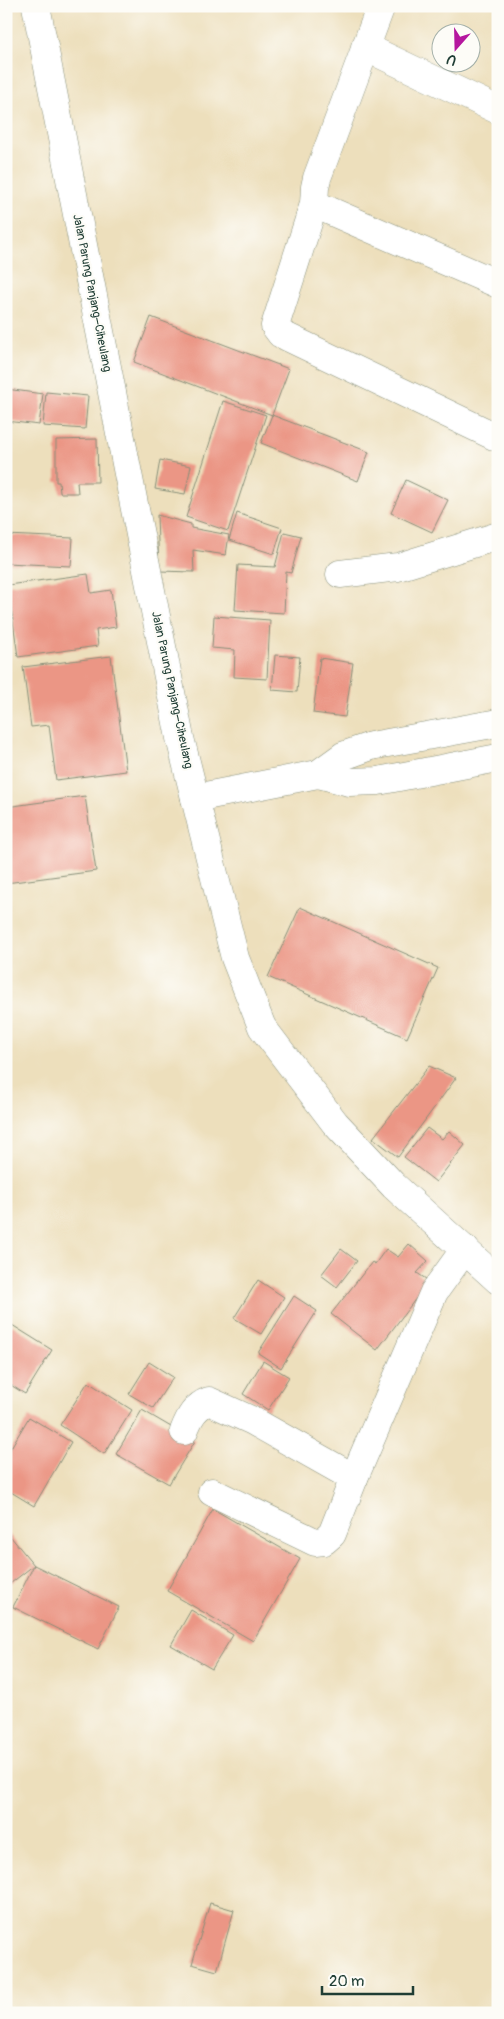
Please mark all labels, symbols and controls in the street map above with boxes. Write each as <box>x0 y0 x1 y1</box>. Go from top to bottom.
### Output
north arrow <box>432 22 482 72</box>
text: U <box>444 50 459 69</box>
street label: Jalan Parung Panjang–Ciheulang <box>69 213 115 373</box>
street label: Jalan Parung Panjang–Ciheulang <box>148 610 196 770</box>
scale bar <box>322 1964 413 1996</box>
text: 20 m <box>329 1972 364 1991</box>

